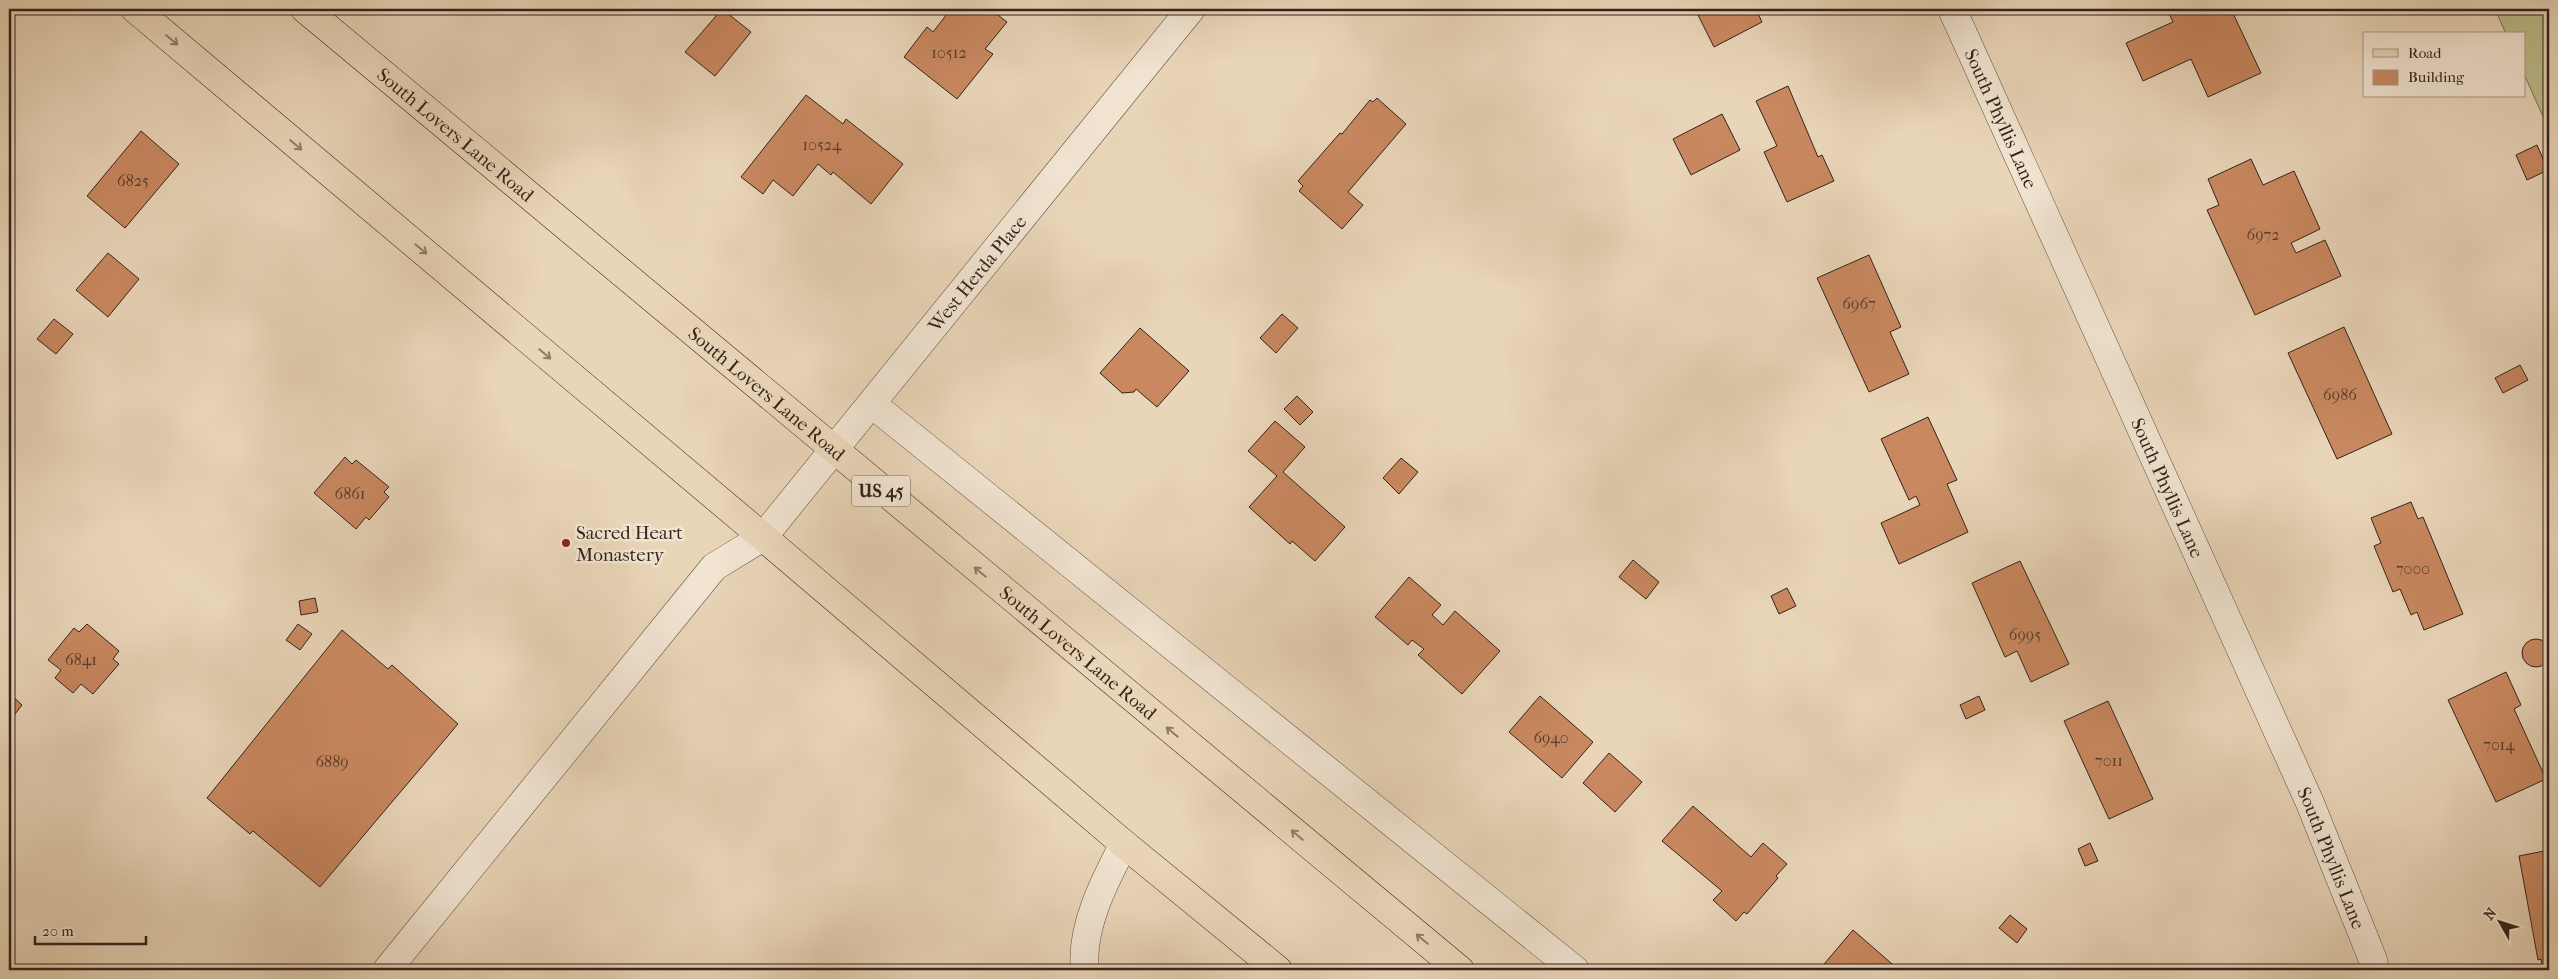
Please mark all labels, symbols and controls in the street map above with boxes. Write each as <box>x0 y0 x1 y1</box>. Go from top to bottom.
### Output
legend <box>2363 32 2526 98</box>
one-way arrow <box>165 34 178 45</box>
house number: 10512 <box>931 43 967 62</box>
text: Road <box>2408 44 2442 62</box>
street label: South Phyllis Lane <box>1959 45 2041 192</box>
street label: South Lovers Lane Road <box>372 64 538 207</box>
text: Building <box>2408 68 2465 86</box>
house number: 10524 <box>802 135 842 154</box>
one-way arrow <box>290 139 303 150</box>
house number: 6825 <box>117 171 149 190</box>
street label: West Herda Place <box>923 211 1031 337</box>
house number: 6972 <box>2247 225 2279 244</box>
one-way arrow <box>414 243 427 255</box>
house number: 6967 <box>1842 294 1876 313</box>
street label: South Lovers Lane Road <box>684 323 850 466</box>
one-way arrow <box>538 348 551 359</box>
house number: 6986 <box>2323 385 2357 404</box>
street label: South Phyllis Lane <box>2126 415 2208 561</box>
road number: US 45 <box>852 476 910 506</box>
house number: 6861 <box>335 484 366 503</box>
place label: Sacred Heart Monastery <box>576 522 683 566</box>
marker: Sacred Heart Monastery <box>560 537 572 549</box>
house number: 7000 <box>2396 559 2430 578</box>
one-way arrow <box>973 566 986 578</box>
street label: South Lovers Lane Road <box>995 582 1161 725</box>
house number: 6995 <box>2009 625 2041 644</box>
house number: 6841 <box>65 650 97 669</box>
one-way arrow <box>1166 726 1179 737</box>
house number: 6940 <box>1533 728 1569 747</box>
house number: 7014 <box>2483 735 2515 754</box>
house number: 7011 <box>2095 751 2123 770</box>
house number: 6889 <box>315 752 349 771</box>
street label: South Phyllis Lane <box>2292 784 2369 932</box>
one-way arrow <box>1291 830 1304 841</box>
north arrow <box>2476 896 2526 946</box>
text: N <box>2480 904 2500 924</box>
scale bar <box>35 914 146 946</box>
text: 20 m <box>42 922 74 940</box>
one-way arrow <box>1416 934 1429 945</box>

